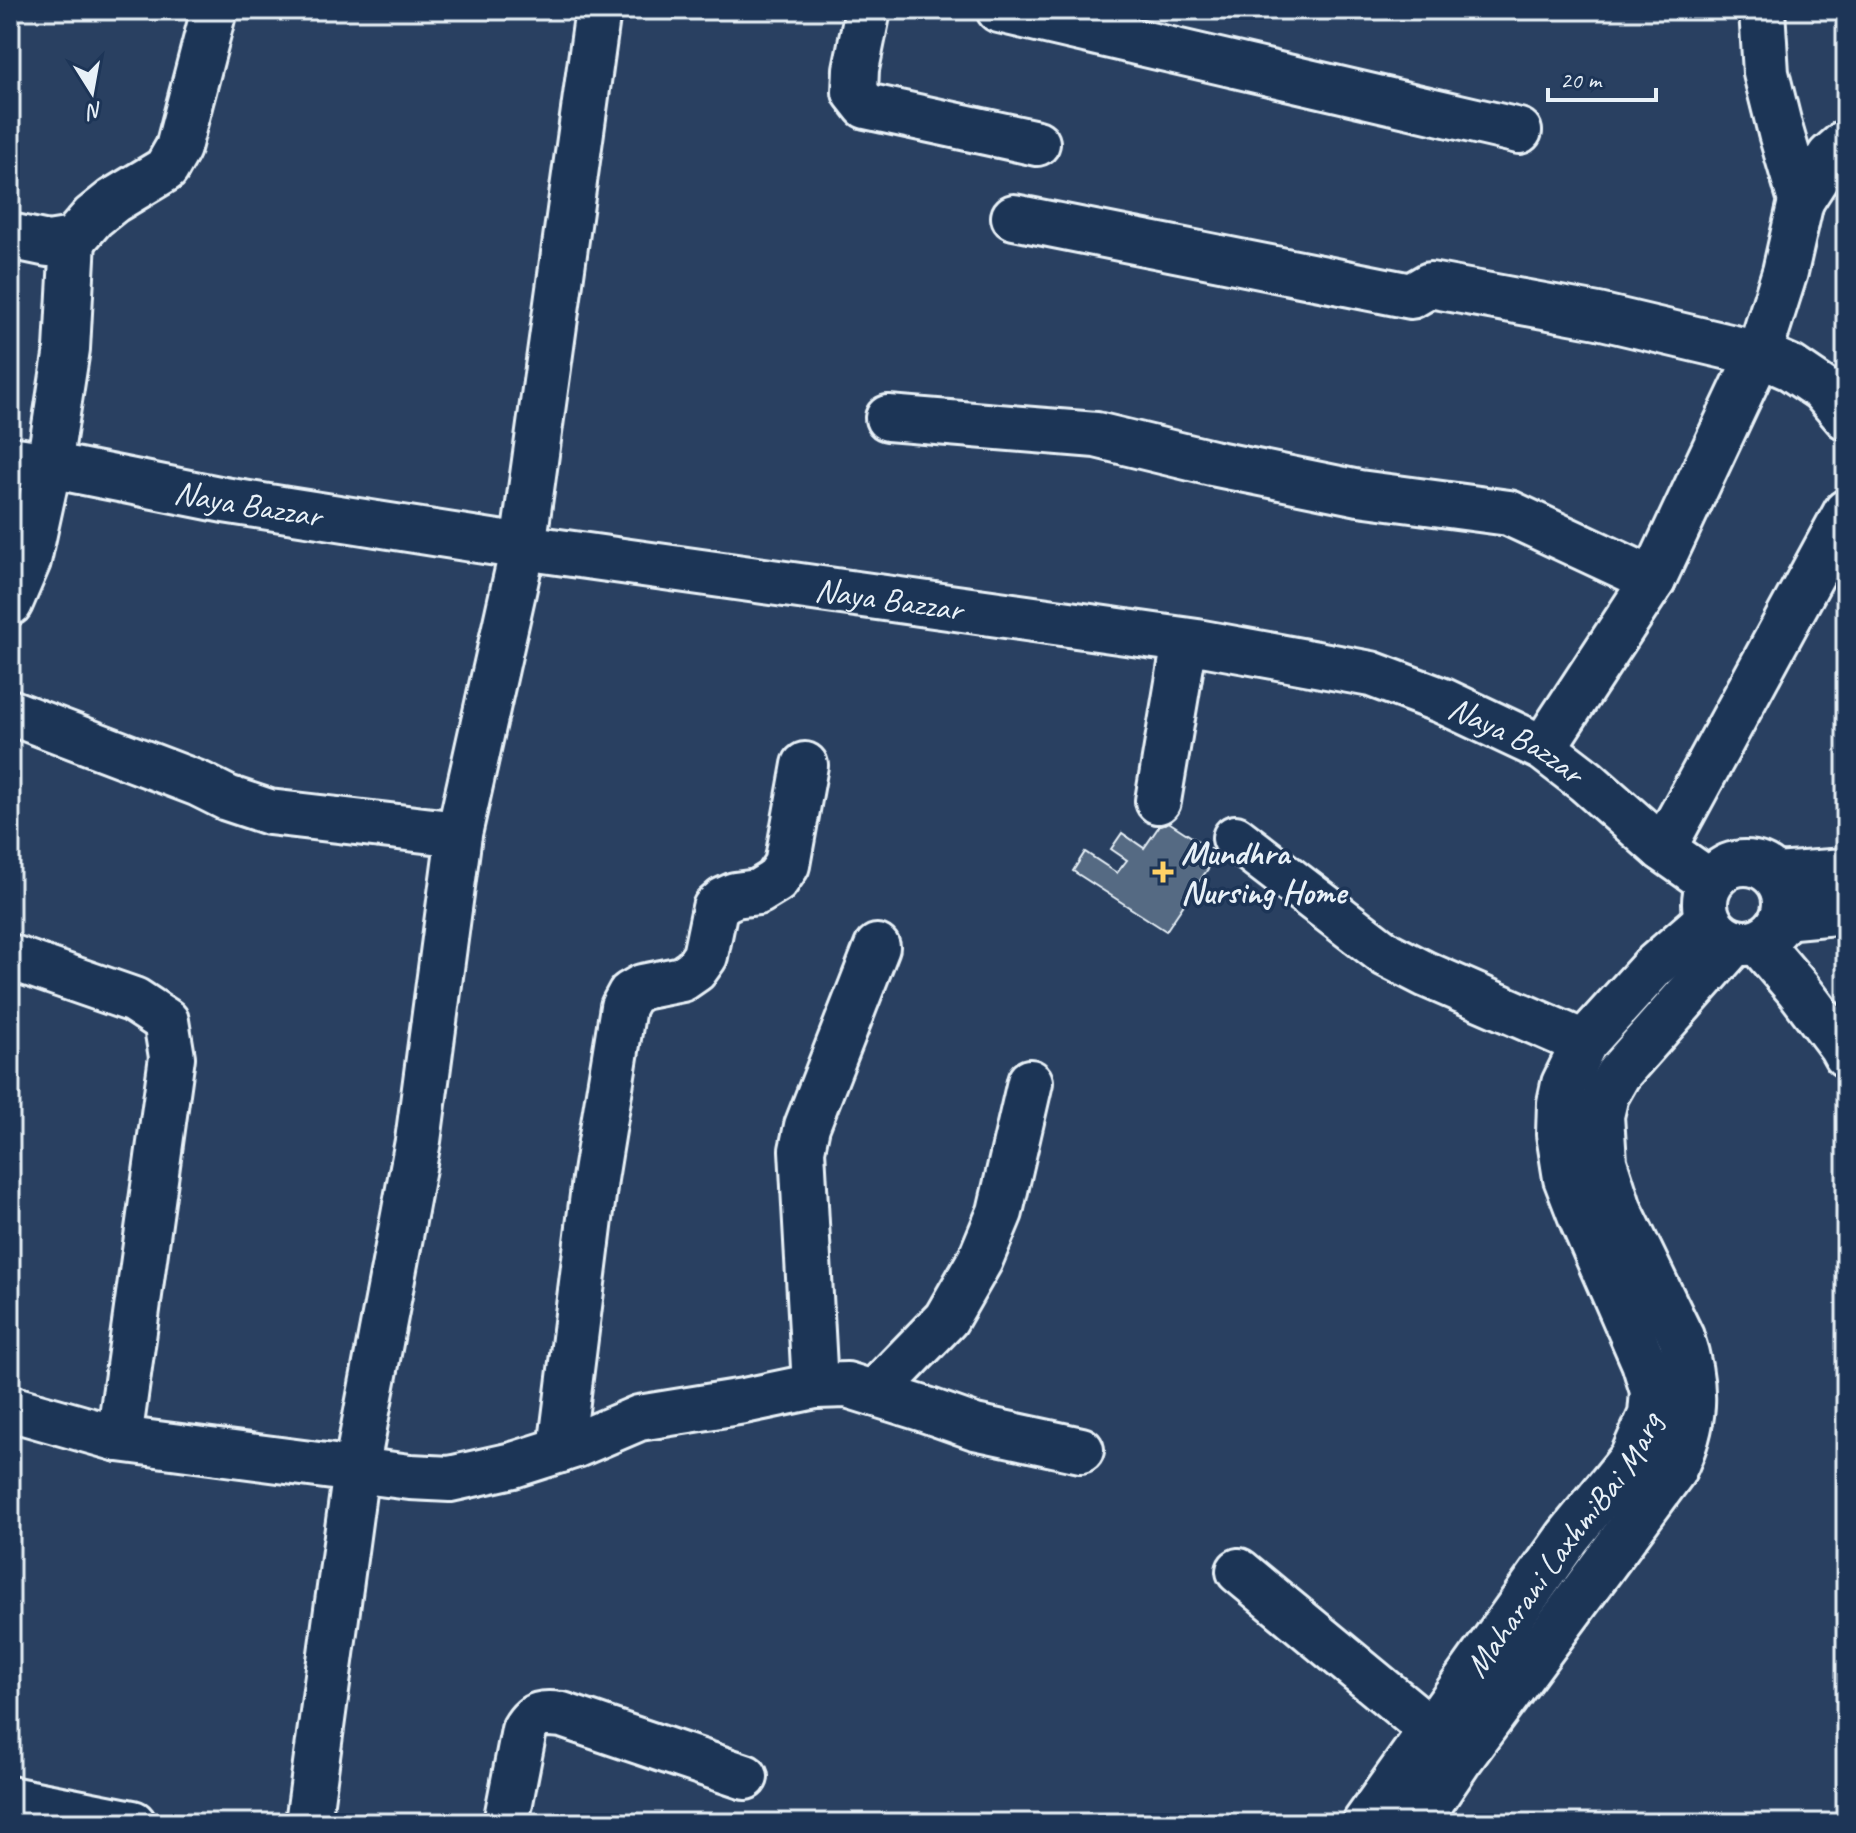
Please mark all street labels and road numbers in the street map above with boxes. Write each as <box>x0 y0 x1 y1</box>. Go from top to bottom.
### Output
street label: Naya Bazzar <box>171 470 328 538</box>
street label: Naya Bazzar <box>812 567 969 631</box>
street label: Naya Bazzar <box>1442 686 1596 796</box>
street label: Maharani LaxhmiBai Marg <box>1455 1404 1672 1685</box>

